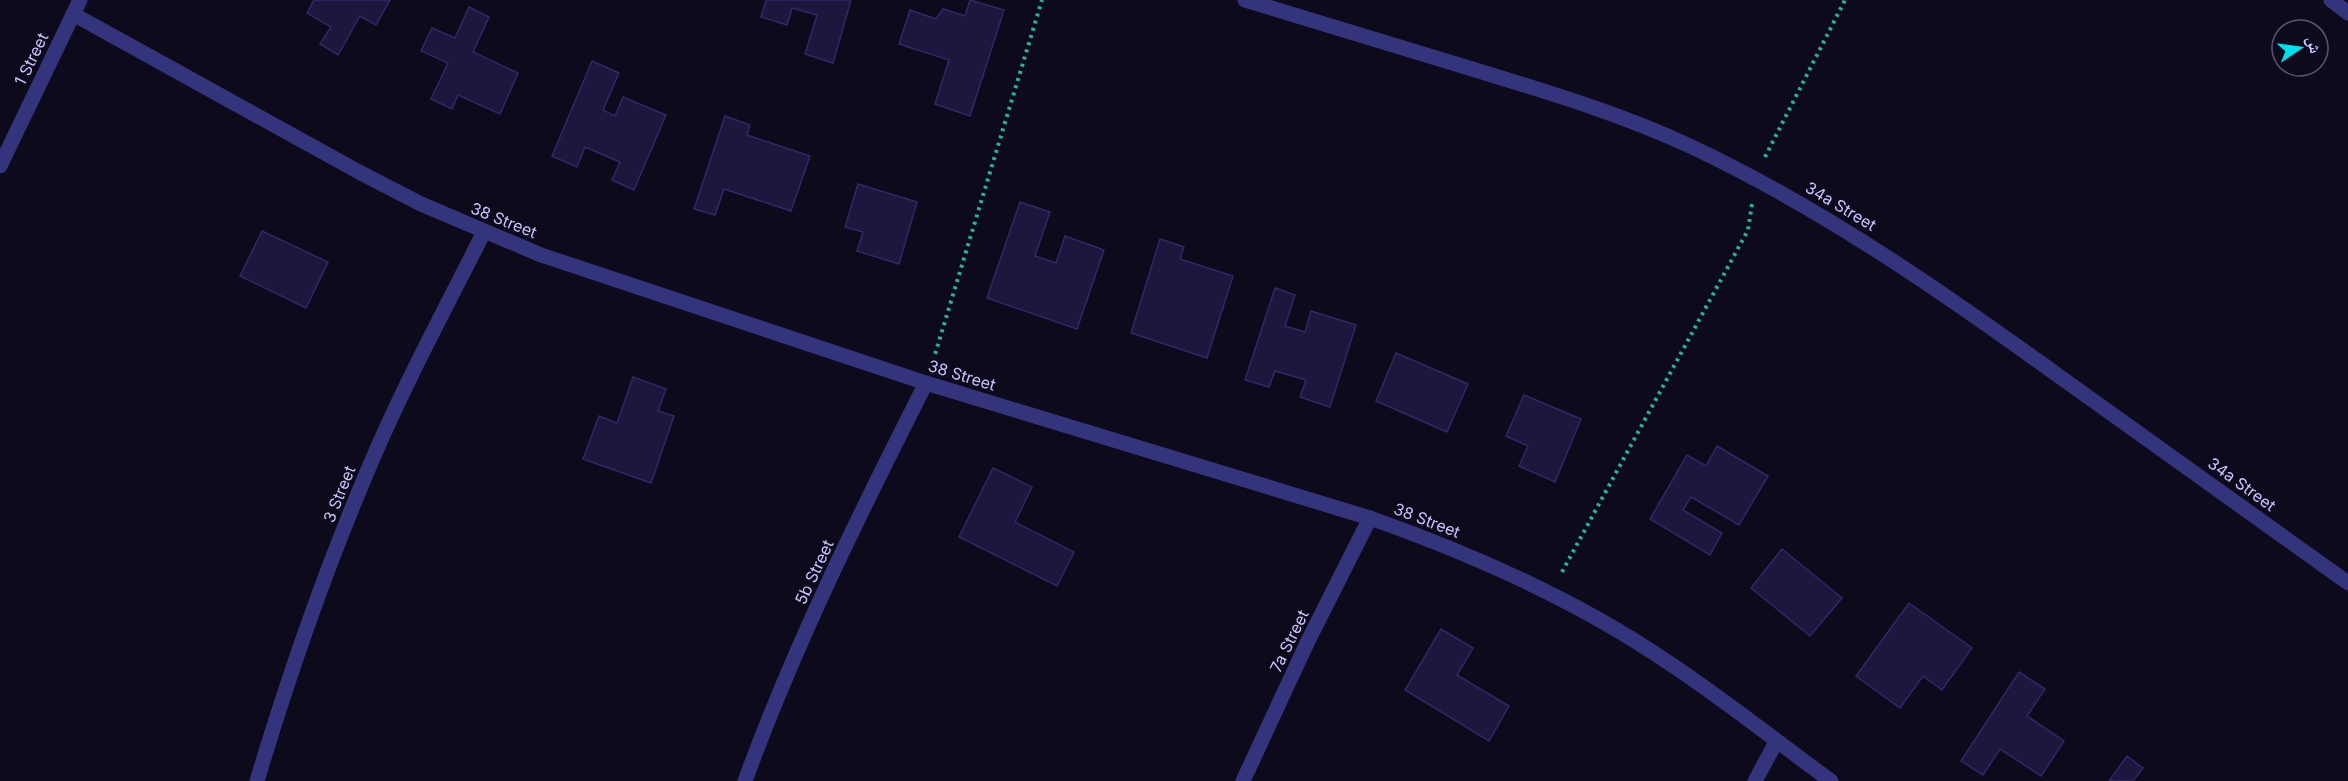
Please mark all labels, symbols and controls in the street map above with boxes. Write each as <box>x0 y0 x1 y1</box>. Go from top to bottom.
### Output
north arrow <box>2270 18 2330 78</box>
street label: 1 Street <box>10 29 52 89</box>
text: ش <box>2303 34 2326 55</box>
street label: 34a Street <box>1802 177 1880 235</box>
street label: 38 Street <box>468 198 540 242</box>
street label: 38 Street <box>926 355 998 395</box>
street label: 34a Street <box>2204 453 2280 515</box>
street label: 3 Street <box>319 463 359 525</box>
street label: 38 Street <box>1391 498 1463 542</box>
street label: 5b Street <box>790 536 838 608</box>
street label: 7a Street <box>1265 607 1313 675</box>

